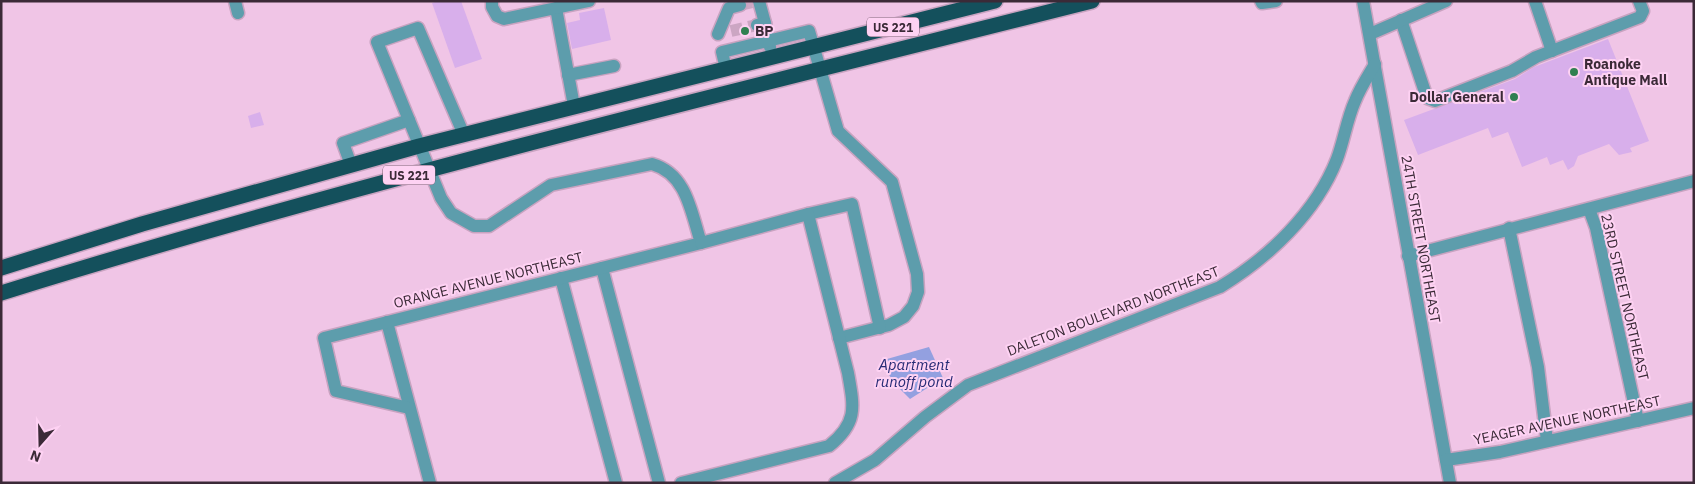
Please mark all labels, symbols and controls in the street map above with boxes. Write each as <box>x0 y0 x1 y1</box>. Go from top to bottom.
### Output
road number: US 221 <box>867 18 919 36</box>
place label: BP <box>755 22 774 40</box>
marker: BP <box>739 25 751 37</box>
place label: Roanoke Antique Mall <box>1584 55 1667 89</box>
marker: Roanoke Antique Mall <box>1568 66 1580 78</box>
place label: Dollar General <box>1409 88 1504 106</box>
marker: Dollar General <box>1508 91 1520 103</box>
street label: 24TH STREET NORTHEAST <box>1397 154 1445 324</box>
road number: US 221 <box>383 166 435 184</box>
street label: 23RD STREET NORTHEAST <box>1597 212 1653 382</box>
street label: ORANGE AVENUE NORTHEAST <box>392 248 584 312</box>
street label: DALETON BOULEVARD NORTHEAST <box>1004 262 1222 360</box>
water label: Apartment runoff pond <box>875 355 953 391</box>
street label: YEAGER AVENUE NORTHEAST <box>1472 391 1662 449</box>
north arrow <box>15 419 65 469</box>
text: N <box>28 446 43 466</box>

